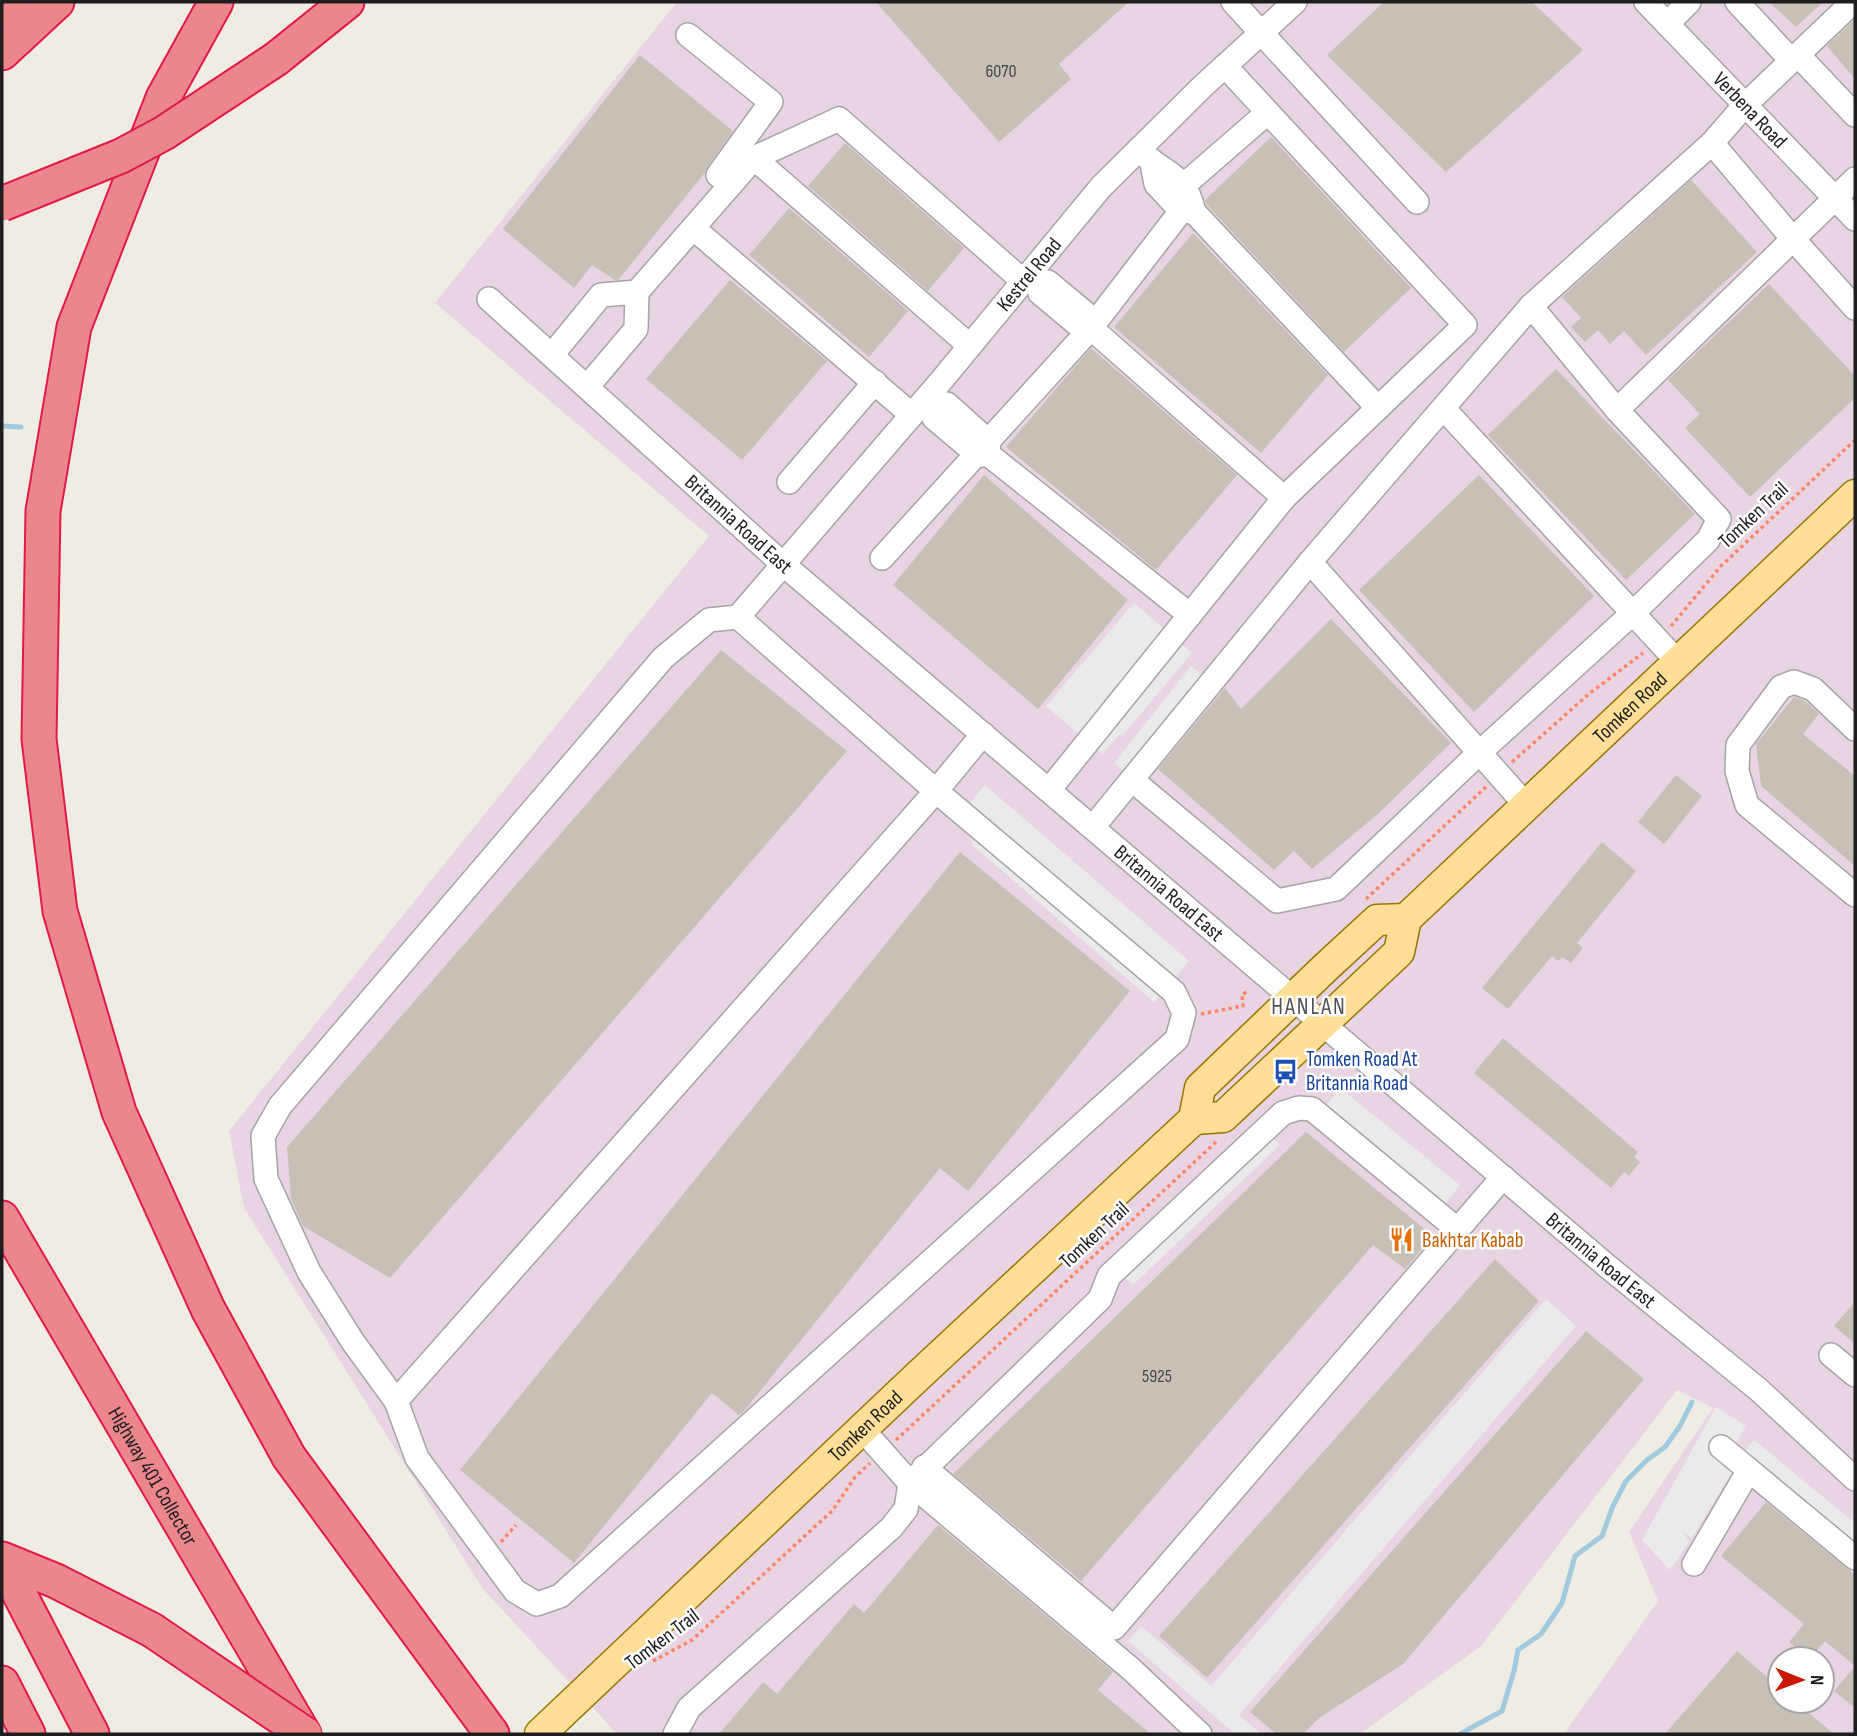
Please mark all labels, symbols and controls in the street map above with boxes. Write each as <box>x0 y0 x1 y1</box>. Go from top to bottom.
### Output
house number: 6070 <box>985 61 1017 82</box>
street label: Verbena Road <box>1707 67 1792 154</box>
street label: Kestrel Road <box>992 233 1067 317</box>
street label: Britannia Road East <box>679 470 797 579</box>
street label: Tomken Trail <box>1713 477 1793 554</box>
street label: Tomken Road <box>1588 667 1673 749</box>
street label: Britannia Road East <box>1109 840 1229 947</box>
district label: HANLAN <box>1271 993 1347 1021</box>
place label: Tomken Road At Britannia Road <box>1306 1047 1418 1096</box>
bus stop icon: Tomken Road At Britannia Road <box>1272 1057 1300 1085</box>
street label: Tomken Trail <box>1054 1197 1134 1274</box>
street label: Britannia Road East <box>1541 1207 1661 1314</box>
restaurant icon: Bakhtar Kabab <box>1388 1226 1416 1254</box>
place label: Bakhtar Kabab <box>1422 1228 1523 1253</box>
house number: 5925 <box>1142 1366 1172 1387</box>
street label: Tomken Road <box>823 1385 908 1467</box>
street label: Highway 401 Collector <box>102 1403 203 1550</box>
street label: Tomken Trail <box>620 1603 704 1675</box>
north arrow <box>1766 1645 1836 1715</box>
text: N <box>1805 1675 1828 1686</box>

